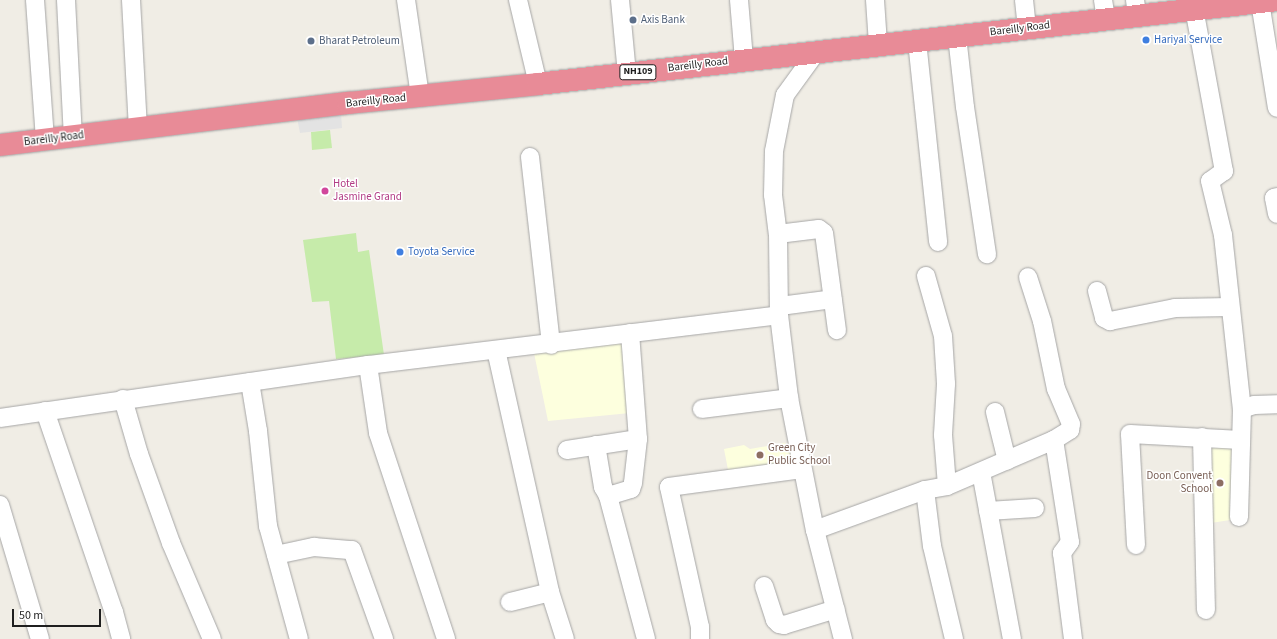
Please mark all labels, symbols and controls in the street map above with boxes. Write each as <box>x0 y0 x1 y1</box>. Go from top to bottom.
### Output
place label: Axis Bank <box>641 13 685 27</box>
marker: Axis Bank <box>628 15 638 25</box>
street label: Bareilly Road <box>989 19 1051 39</box>
place label: Hariyal Service <box>1154 33 1222 47</box>
place label: Bharat Petroleum <box>319 34 400 48</box>
marker: Hariyal Service <box>1141 35 1151 45</box>
marker: Bharat Petroleum <box>306 36 316 46</box>
street label: Bareilly Road <box>667 55 729 75</box>
road number: NH109 <box>619 64 657 80</box>
street label: Bareilly Road <box>345 91 407 111</box>
street label: Bareilly Road <box>23 129 85 149</box>
place label: Hotel Jasmine Grand <box>333 178 402 204</box>
marker: Hotel Jasmine Grand <box>320 186 330 196</box>
place label: Toyota Service <box>408 245 475 259</box>
marker: Toyota Service <box>395 247 405 257</box>
place label: Green City Public School <box>768 442 831 468</box>
marker: Green City Public School <box>755 450 765 460</box>
place label: Doon Convent School <box>1147 470 1212 496</box>
marker: Doon Convent School <box>1215 478 1225 488</box>
scale bar <box>14 601 103 627</box>
text: 50 m <box>19 607 43 624</box>

